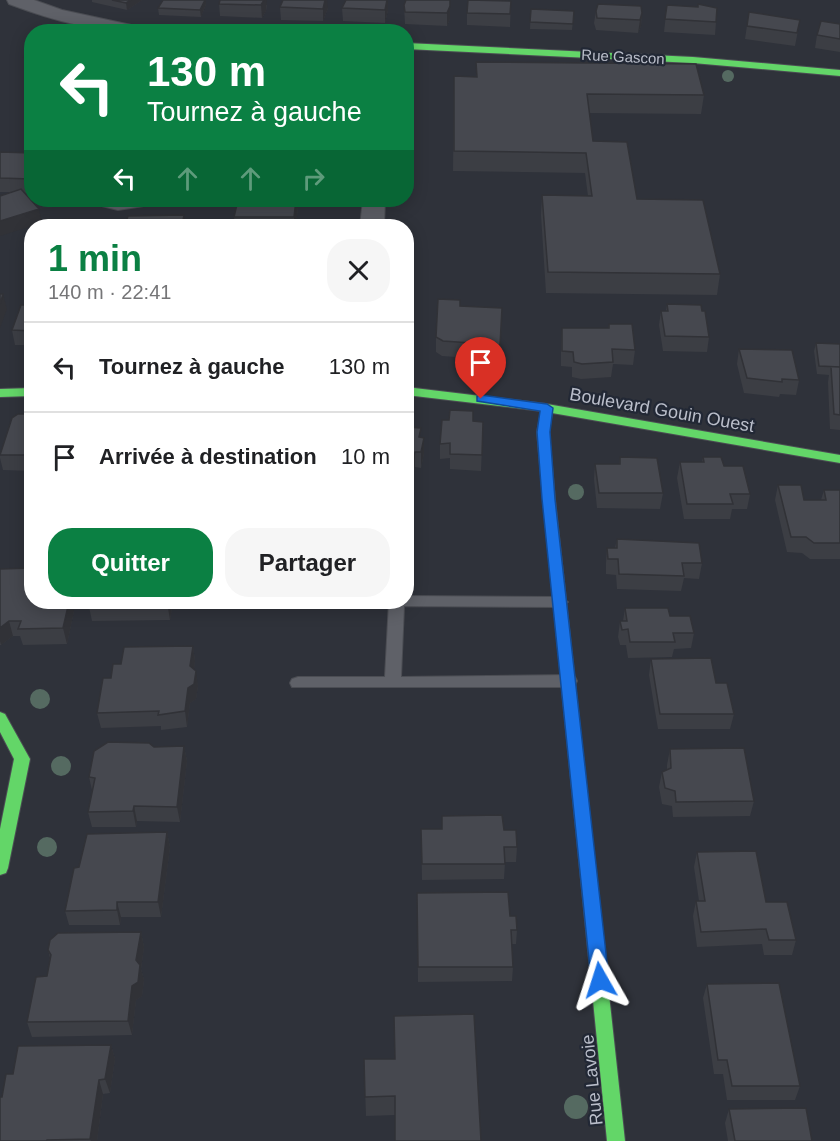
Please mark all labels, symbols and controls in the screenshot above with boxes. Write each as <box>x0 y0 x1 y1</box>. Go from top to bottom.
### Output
street label: Rue Gascon <box>581 46 665 67</box>
icon: left <box>48 48 126 126</box>
text: 130 m <box>147 48 266 95</box>
text: Tournez à gauche <box>147 97 362 127</box>
icon: left <box>108 162 141 195</box>
icon: ahead <box>171 162 204 195</box>
icon: ahead <box>234 162 267 195</box>
icon: right <box>297 162 330 195</box>
text: 1 min <box>48 238 142 279</box>
button: close <box>327 239 390 302</box>
text: 140 m · 22:41 <box>48 281 171 303</box>
pin <box>455 337 506 399</box>
icon: arrive <box>464 346 497 379</box>
icon: left <box>48 351 81 384</box>
text: Tournez à gauche <box>99 354 284 379</box>
text: 130 m <box>329 354 390 379</box>
street label: Boulevard Gouin Ouest <box>568 384 756 436</box>
icon: arrive <box>48 441 81 474</box>
text: Arrivée à destination <box>99 444 317 469</box>
text: 10 m <box>341 444 390 469</box>
button: Quitter <box>48 528 213 597</box>
button: Partager <box>225 528 390 597</box>
position arrow <box>568 948 632 1012</box>
street label: Rue Lavoie <box>577 1034 607 1126</box>

